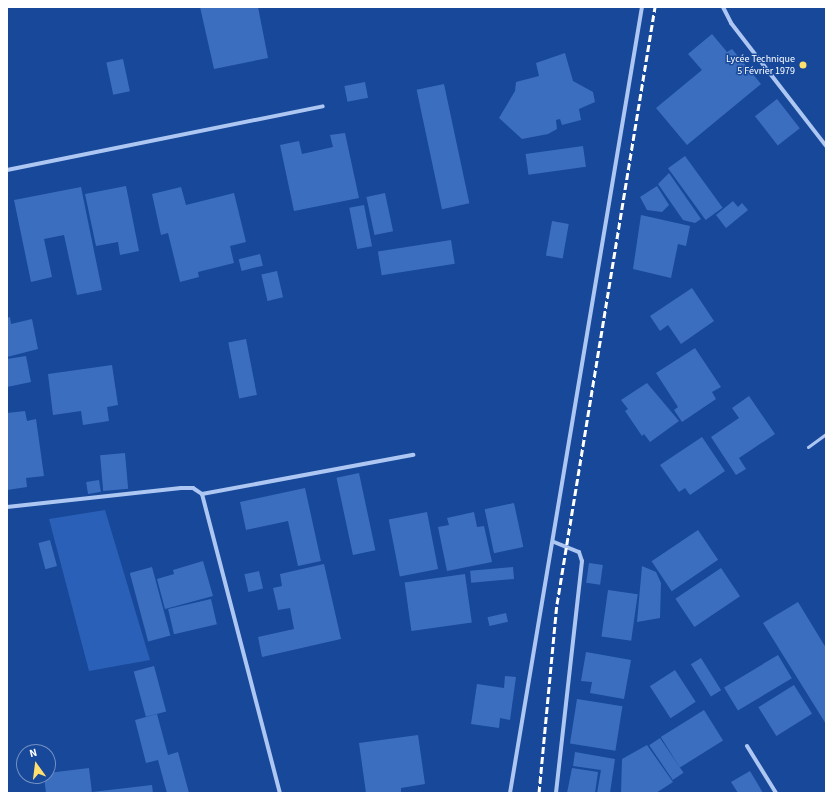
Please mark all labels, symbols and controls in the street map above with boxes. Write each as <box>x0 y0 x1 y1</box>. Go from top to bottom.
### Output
place label: Lycée Technique 5 Février 1979 <box>726 53 795 76</box>
marker: Lycée Technique 5 Février 1979 <box>798 60 808 70</box>
north arrow <box>16 744 56 784</box>
text: N <box>28 745 39 761</box>

